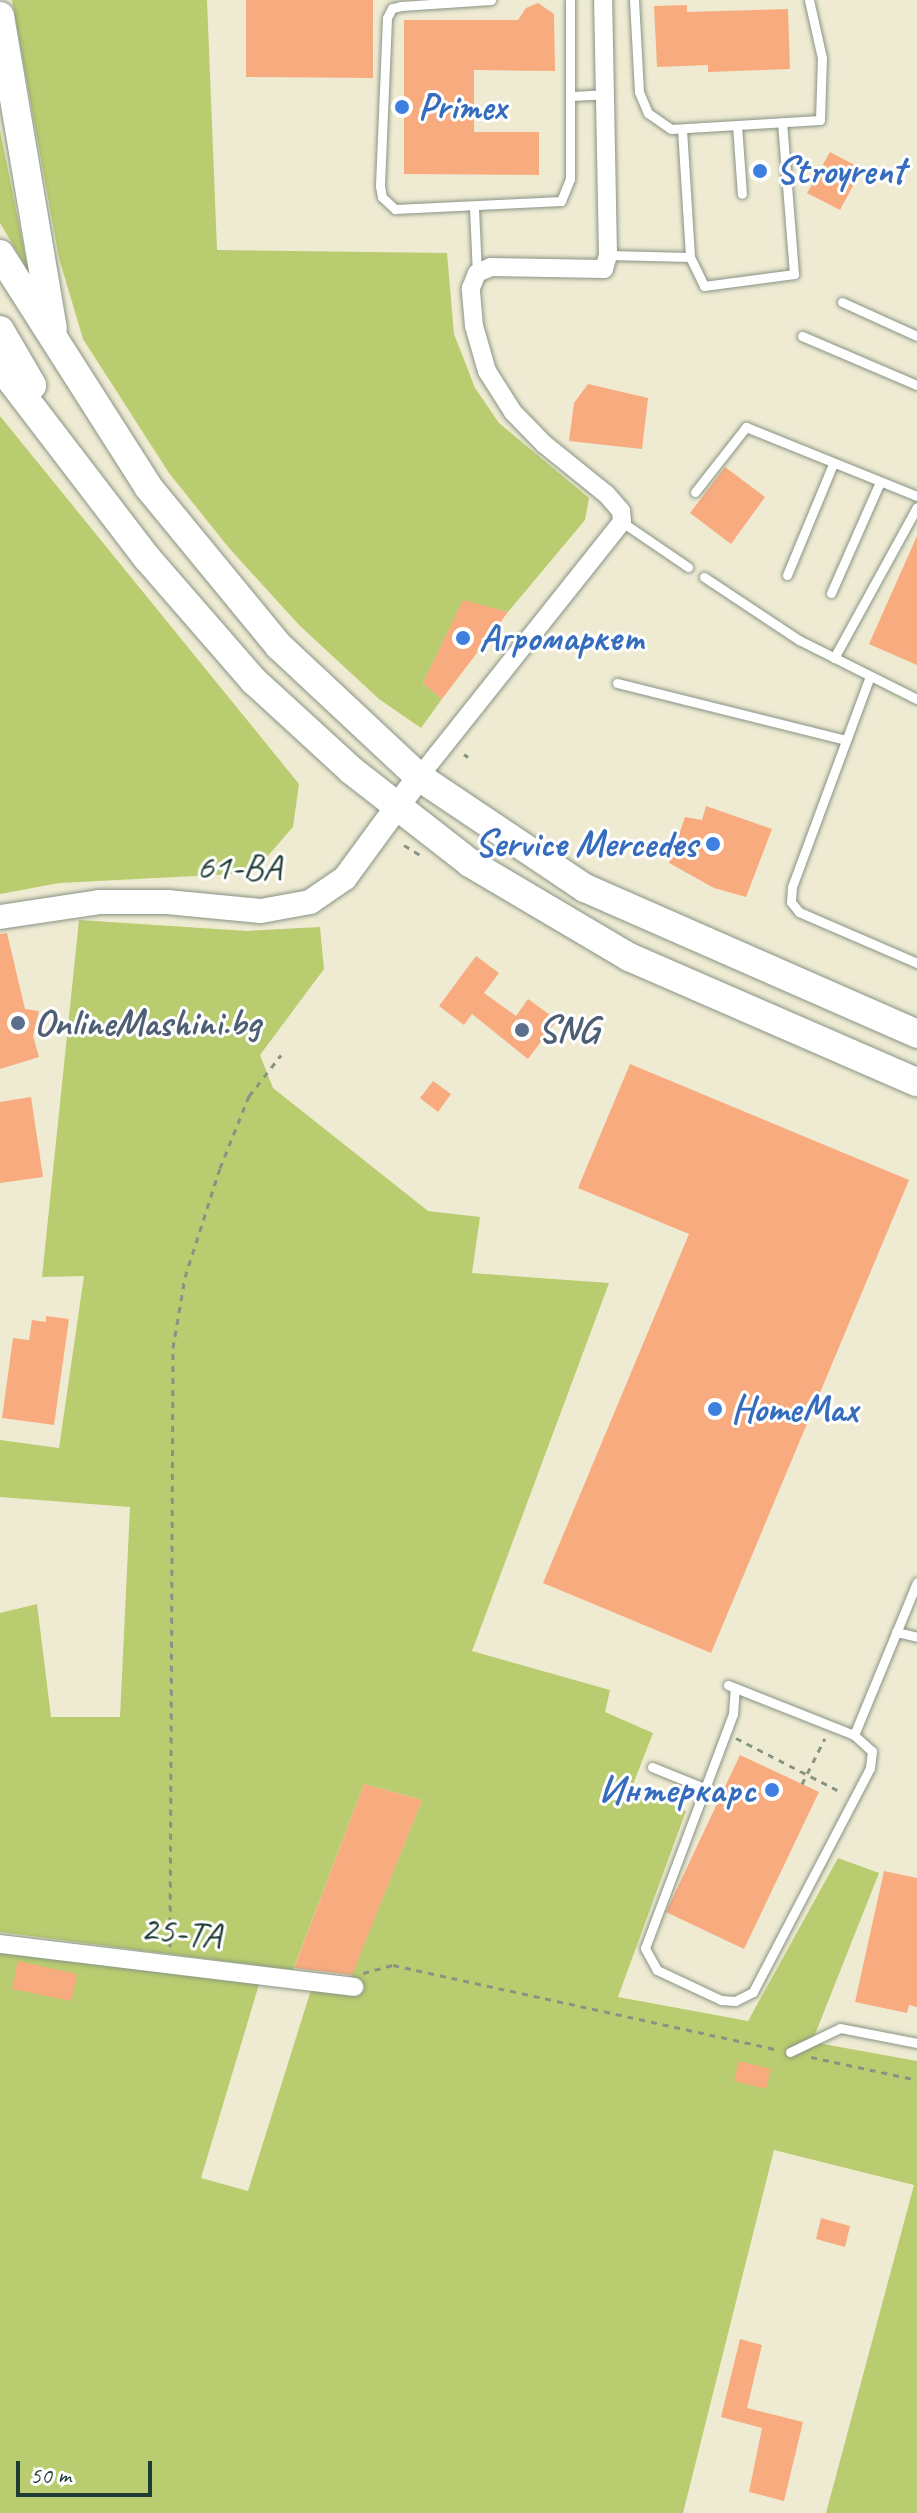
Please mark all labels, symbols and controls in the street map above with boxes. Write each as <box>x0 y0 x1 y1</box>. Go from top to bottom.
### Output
place label: Primex <box>418 84 506 130</box>
marker: Primex <box>393 98 411 116</box>
place label: Stroyrent <box>776 148 905 194</box>
marker: Stroyrent <box>751 162 769 180</box>
place label: Агромаркет <box>479 615 645 661</box>
marker: Агромаркет <box>454 629 472 647</box>
place label: Service Mercedes <box>474 821 697 867</box>
marker: Service Mercedes <box>704 835 722 853</box>
street label: 61-ВА <box>196 843 282 891</box>
place label: ОnlineMashini.bg <box>34 1000 260 1046</box>
place label: SNG <box>538 1007 598 1053</box>
marker: ОnlineMashini.bg <box>9 1014 27 1032</box>
marker: SNG <box>513 1021 531 1039</box>
place label: HomeMax <box>731 1386 858 1432</box>
marker: HomeMax <box>706 1400 724 1418</box>
place label: Интеркарс <box>599 1767 756 1813</box>
marker: Интеркарс <box>763 1781 781 1799</box>
street label: 25-ТА <box>138 1905 224 1959</box>
scale bar <box>20 2445 156 2495</box>
text: 50 m <box>30 2460 71 2490</box>

